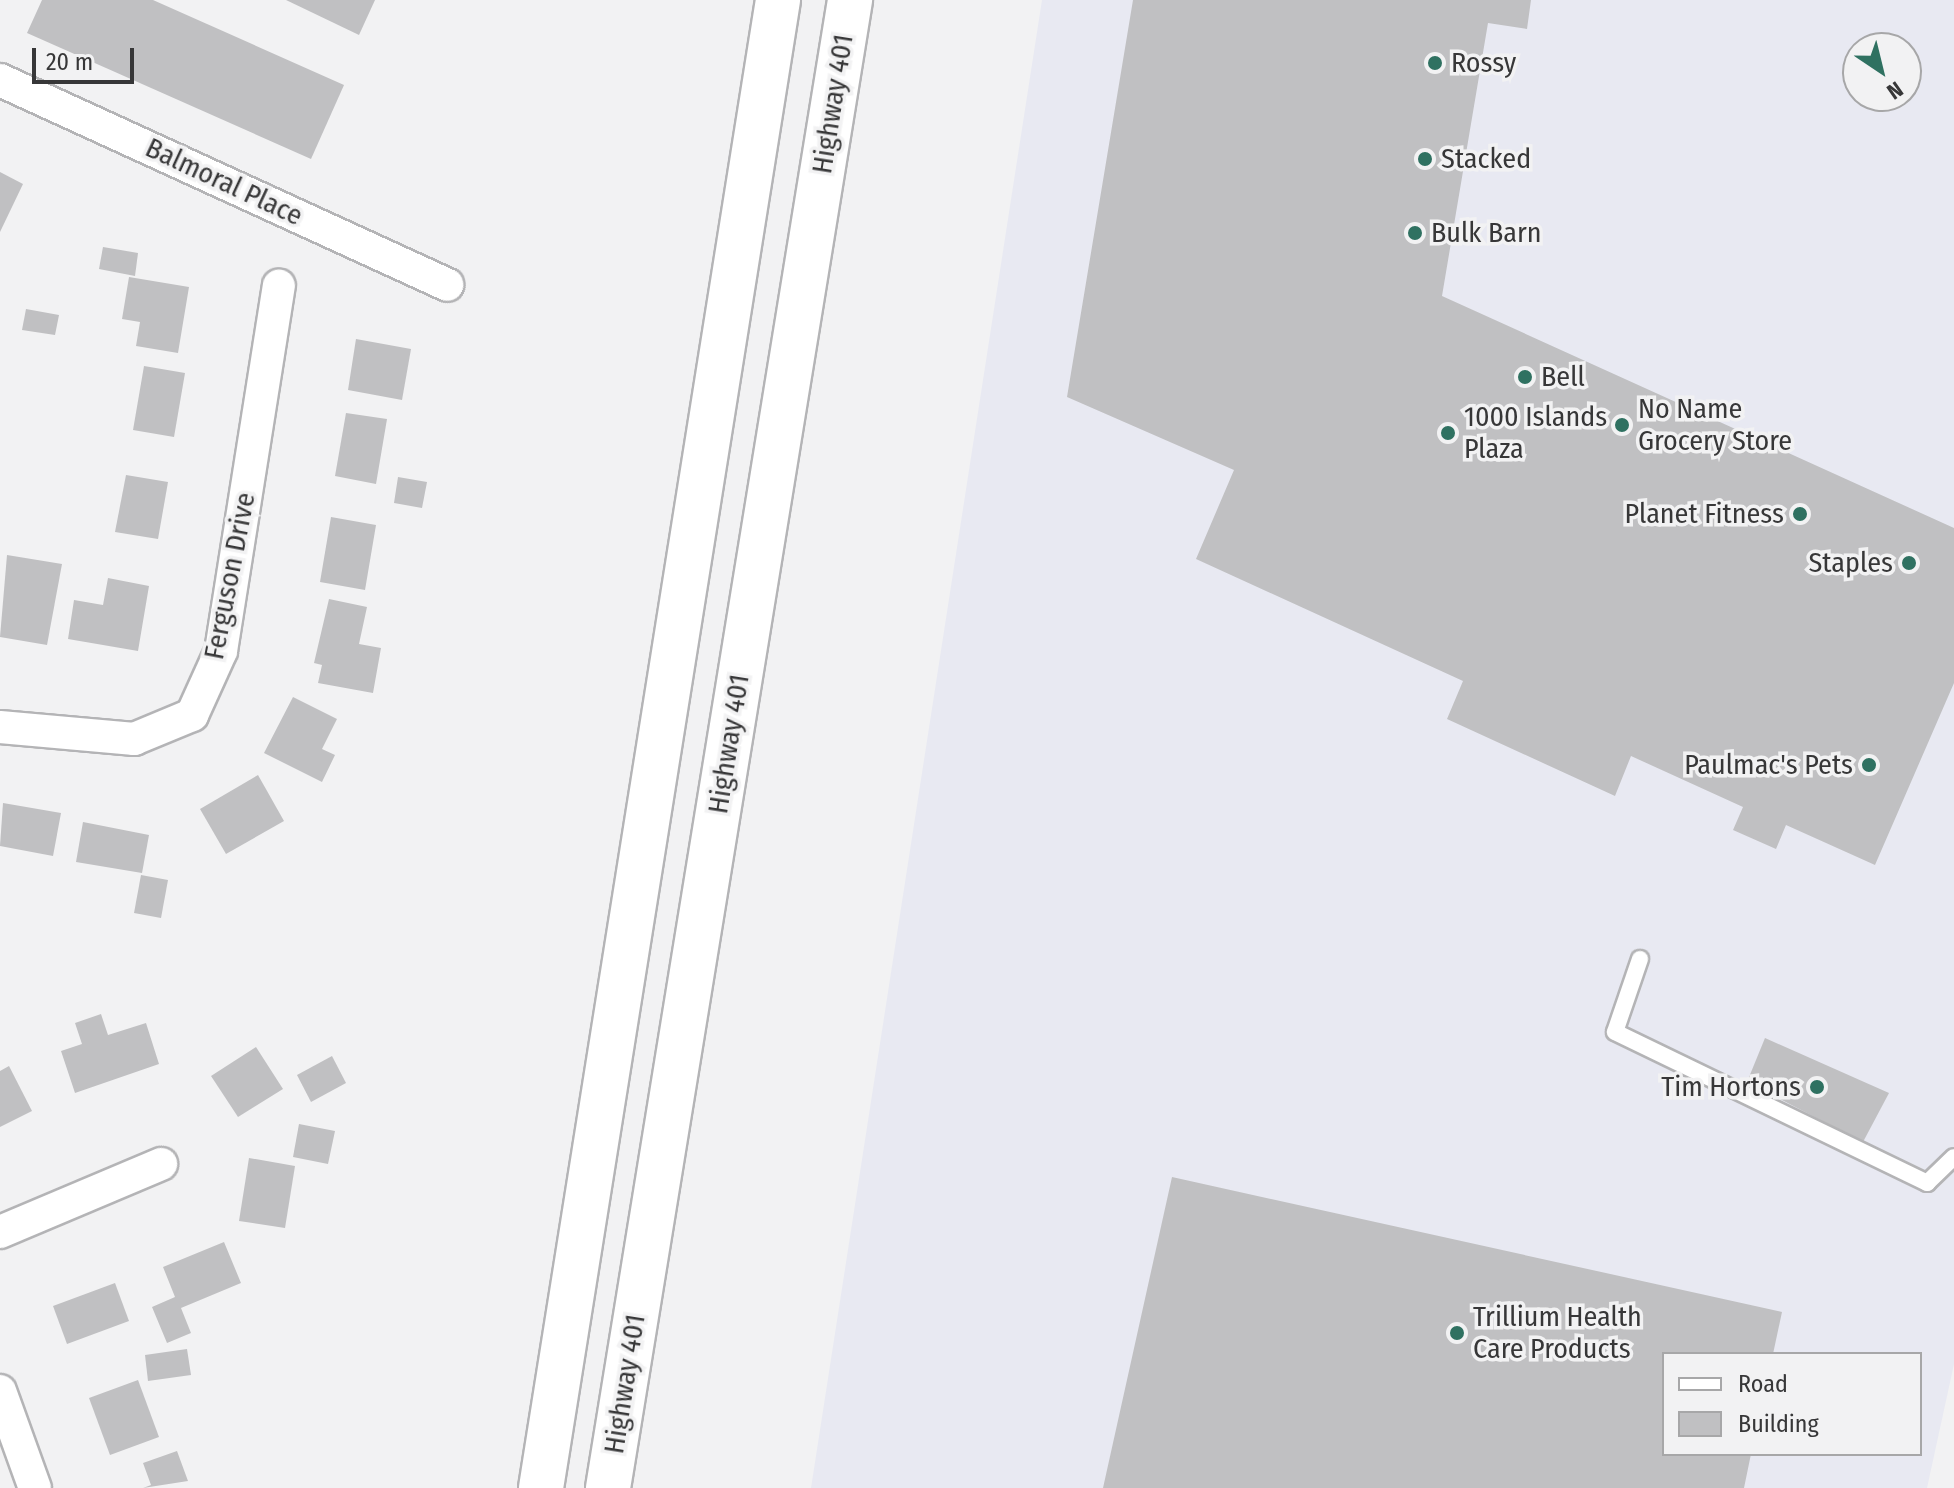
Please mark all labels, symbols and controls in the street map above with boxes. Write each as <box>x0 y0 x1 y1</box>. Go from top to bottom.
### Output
scale bar <box>36 32 138 82</box>
street label: Highway 401 <box>805 32 861 176</box>
north arrow <box>1842 32 1922 112</box>
place label: Rossy <box>1451 46 1516 80</box>
text: 20 m <box>46 48 93 76</box>
marker: Rossy <box>1426 54 1444 72</box>
text: N <box>1882 76 1908 105</box>
street label: Balmoral Place <box>140 131 308 233</box>
place label: Stacked <box>1441 142 1531 176</box>
marker: Stacked <box>1416 150 1434 168</box>
place label: Bulk Barn <box>1431 216 1542 250</box>
marker: Bulk Barn <box>1406 224 1424 242</box>
place label: Bell <box>1541 360 1585 394</box>
marker: Bell <box>1516 368 1534 386</box>
place label: No Name Grocery Store <box>1638 392 1792 458</box>
place label: 1000 Islands Plaza <box>1464 400 1607 466</box>
marker: No Name Grocery Store <box>1613 416 1631 434</box>
marker: 1000 Islands Plaza <box>1439 424 1457 442</box>
street label: Ferguson Drive <box>197 490 263 662</box>
place label: Planet Fitness <box>1625 497 1784 531</box>
marker: Planet Fitness <box>1791 505 1809 523</box>
place label: Staples <box>1808 546 1893 580</box>
marker: Staples <box>1900 554 1918 572</box>
street label: Highway 401 <box>701 672 757 816</box>
place label: Paulmac's Pets <box>1684 748 1853 782</box>
marker: Paulmac's Pets <box>1860 756 1878 774</box>
place label: Tim Hortons <box>1661 1070 1801 1104</box>
marker: Tim Hortons <box>1808 1078 1826 1096</box>
place label: Trillium Health Care Products <box>1473 1300 1642 1366</box>
street label: Highway 401 <box>597 1312 653 1456</box>
marker: Trillium Health Care Products <box>1448 1324 1466 1342</box>
legend <box>1662 1352 1922 1456</box>
text: Road <box>1738 1370 1788 1398</box>
text: Building <box>1738 1410 1819 1438</box>

